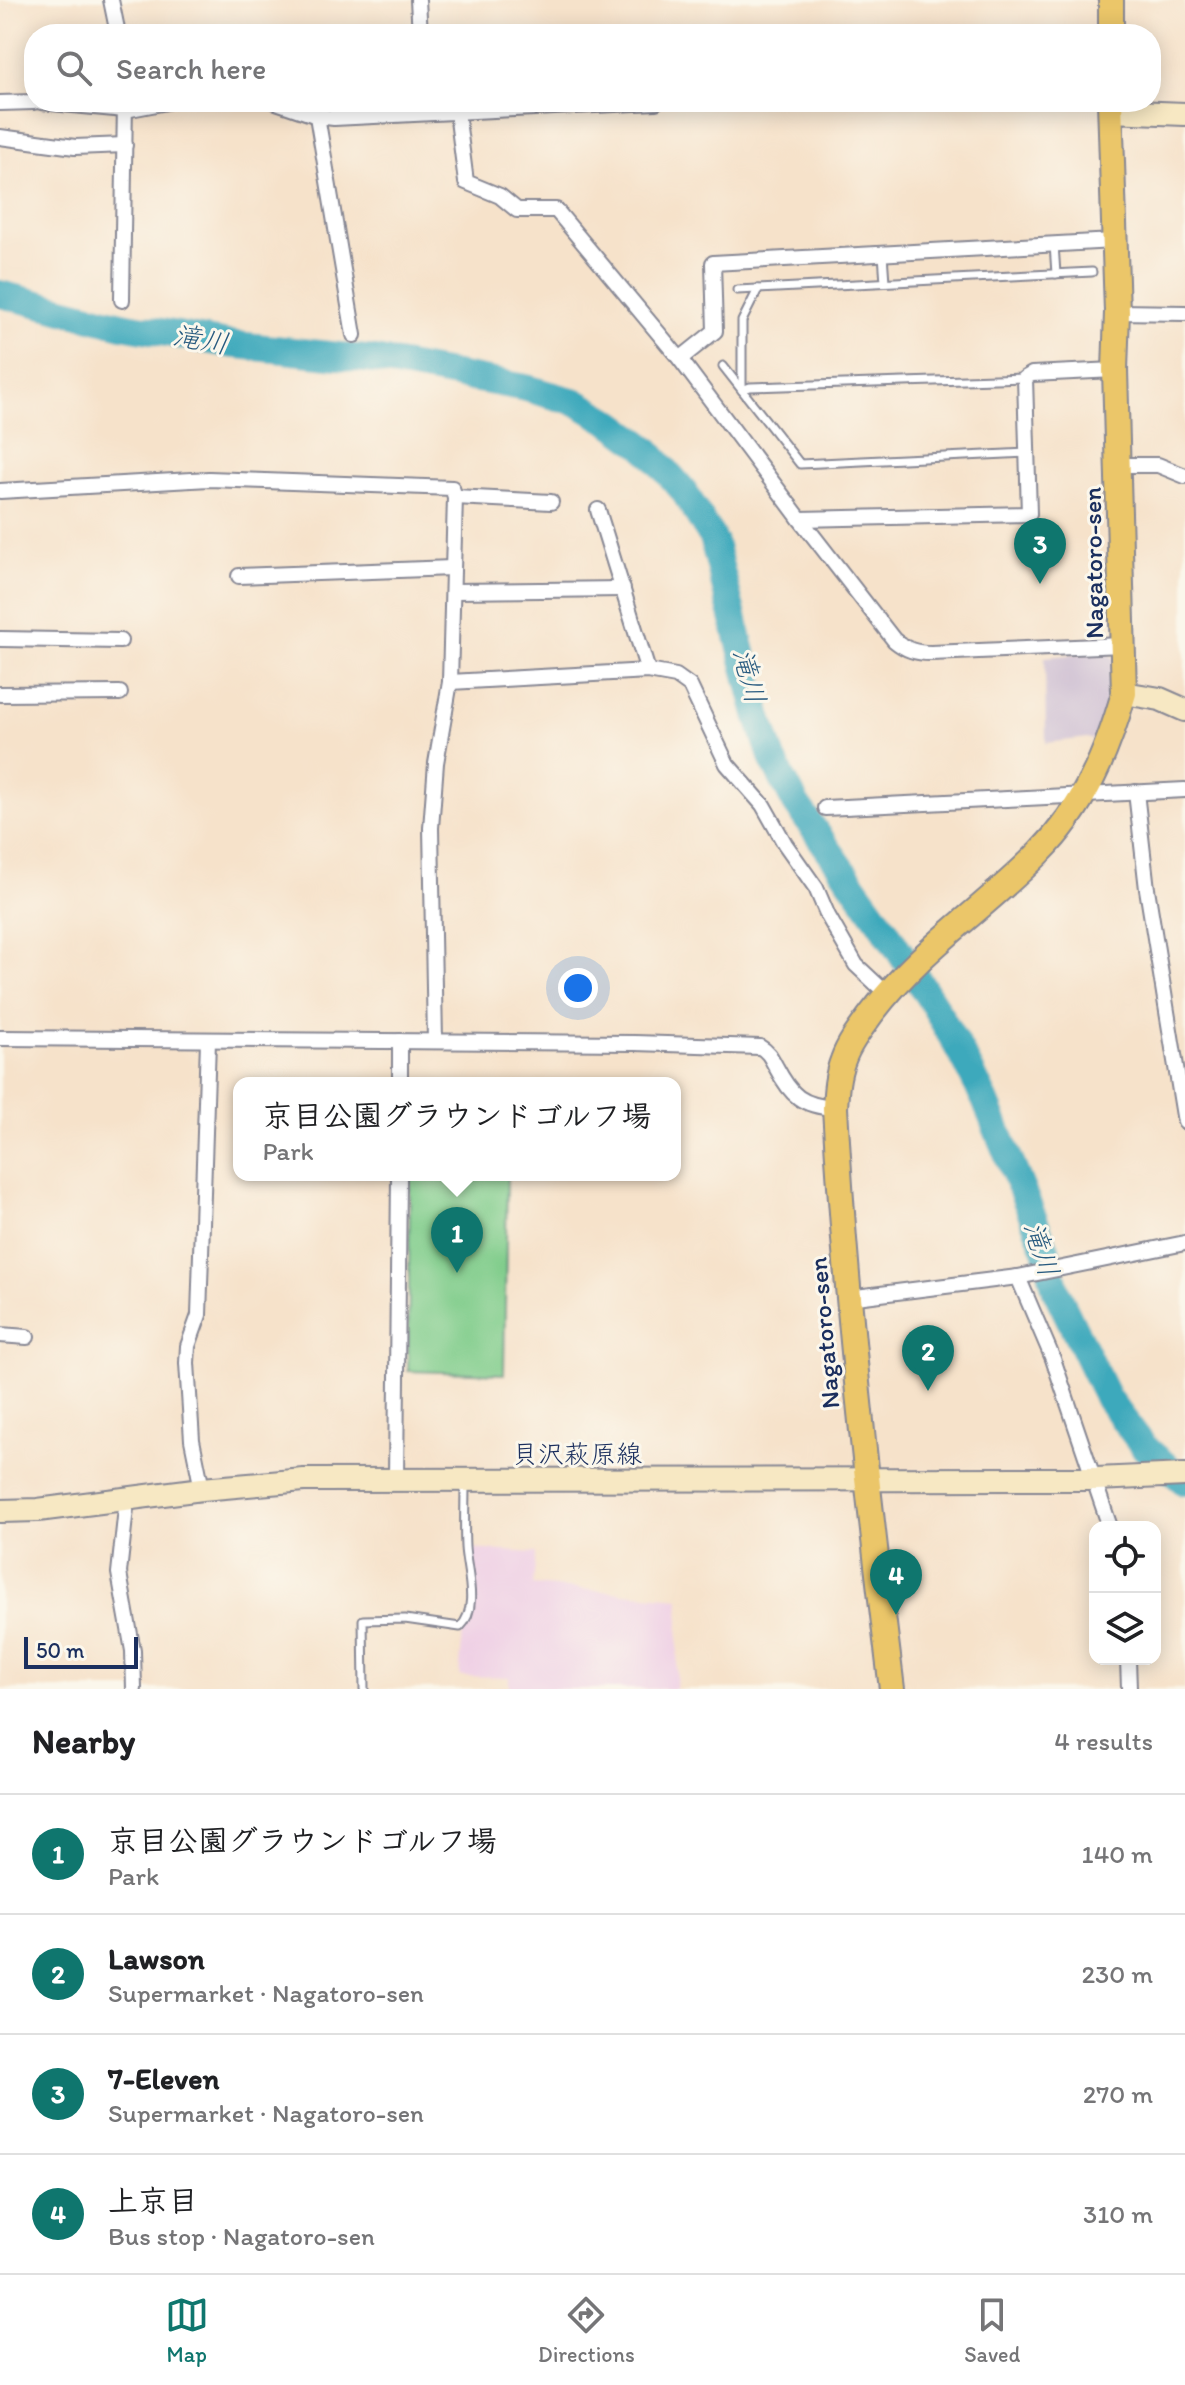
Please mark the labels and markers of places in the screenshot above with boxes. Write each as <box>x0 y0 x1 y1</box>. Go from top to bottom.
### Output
pin: 3 <box>1014 518 1066 584</box>
pin: 1 <box>431 1207 483 1273</box>
pin: 2 <box>902 1325 954 1391</box>
pin: 4 <box>870 1549 922 1615</box>

